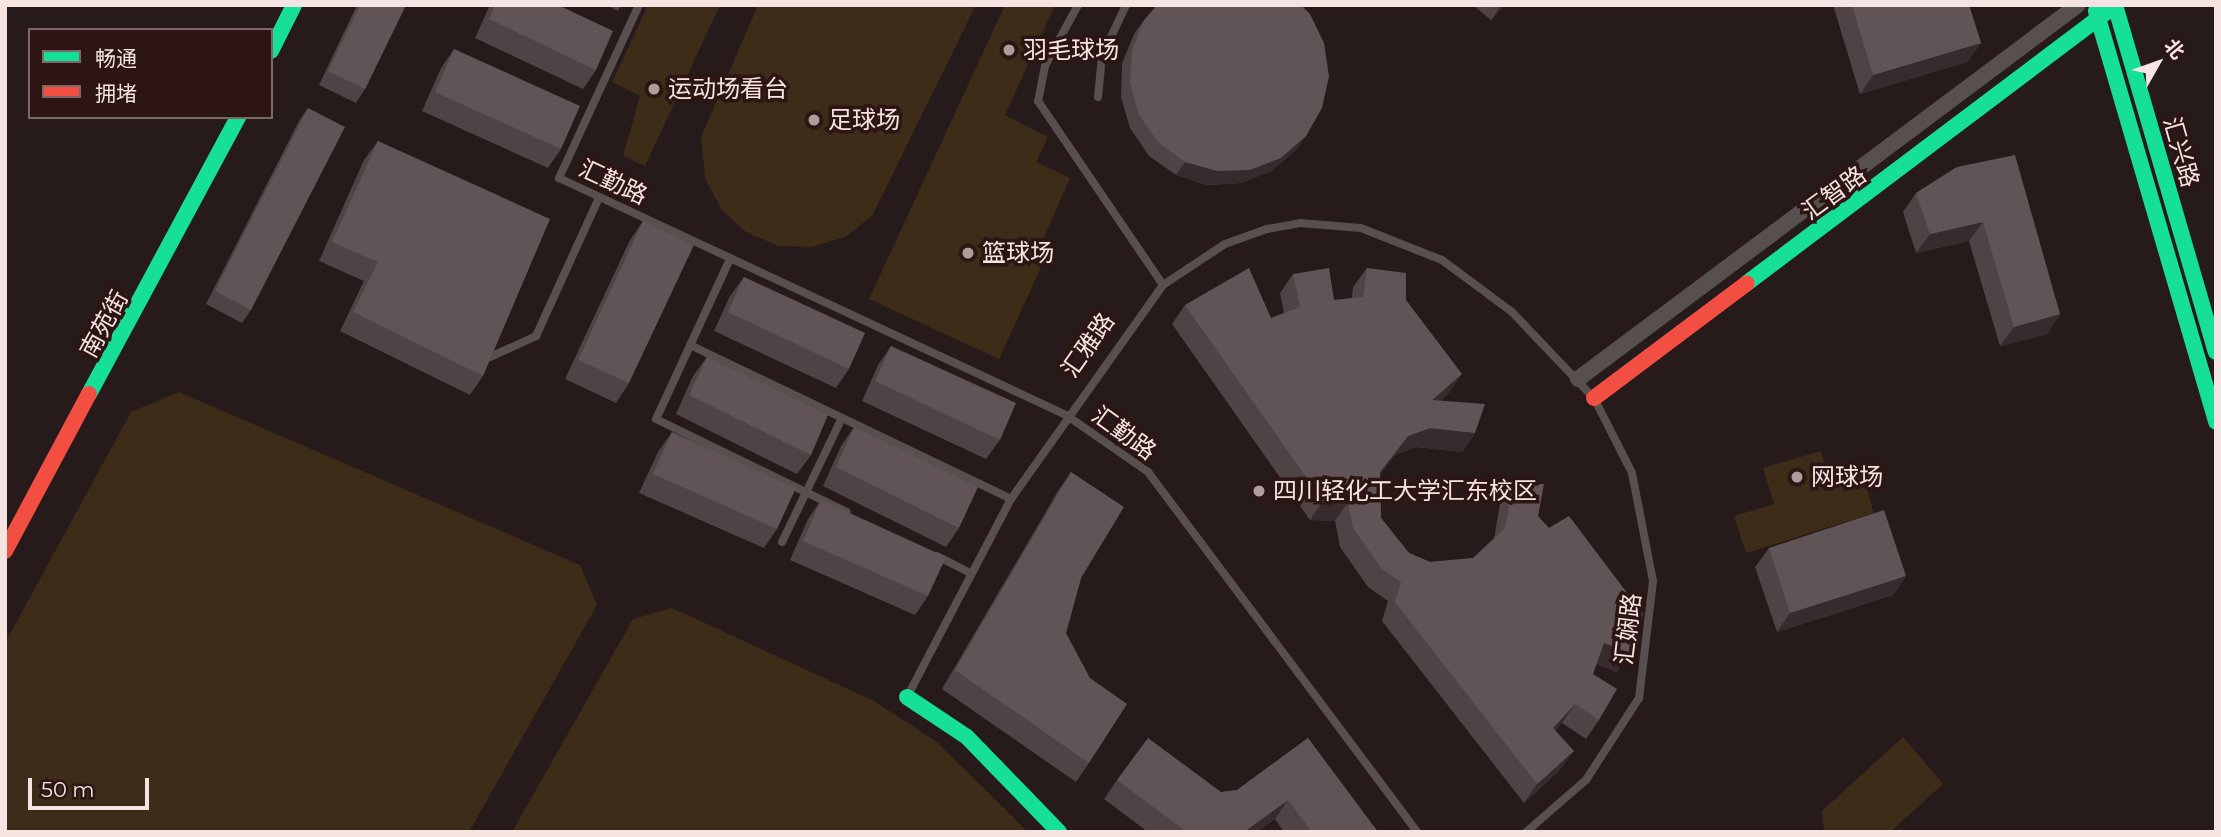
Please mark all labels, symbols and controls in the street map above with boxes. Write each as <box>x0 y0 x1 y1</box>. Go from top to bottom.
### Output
legend <box>28 28 273 119</box>
north arrow <box>2123 28 2193 98</box>
text: 北 <box>2160 34 2189 64</box>
place label: 羽毛球场 <box>1023 36 1119 64</box>
marker: 羽毛球场 <box>1001 42 1017 58</box>
text: 畅通 <box>95 46 137 71</box>
place label: 运动场看台 <box>668 75 788 103</box>
text: 拥堵 <box>95 81 137 106</box>
marker: 运动场看台 <box>646 81 662 97</box>
place label: 足球场 <box>828 106 900 134</box>
marker: 足球场 <box>806 112 822 128</box>
street label: 汇兴路 <box>2157 113 2205 191</box>
street label: 汇勤路 <box>574 154 652 210</box>
street label: 汇智路 <box>1796 160 1872 226</box>
place label: 篮球场 <box>982 239 1054 267</box>
marker: 篮球场 <box>960 245 976 261</box>
street label: 南苑街 <box>74 286 134 362</box>
street label: 汇雅路 <box>1056 307 1120 383</box>
street label: 汇勤路 <box>1086 400 1162 466</box>
place label: 网球场 <box>1811 463 1883 491</box>
marker: 网球场 <box>1789 469 1805 485</box>
place label: 四川轻化工大学汇东校区 <box>1273 477 1537 505</box>
marker: 四川轻化工大学汇东校区 <box>1251 483 1267 499</box>
street label: 汇娴路 <box>1609 592 1647 666</box>
scale bar <box>32 764 152 808</box>
text: 50 m <box>41 777 95 802</box>

